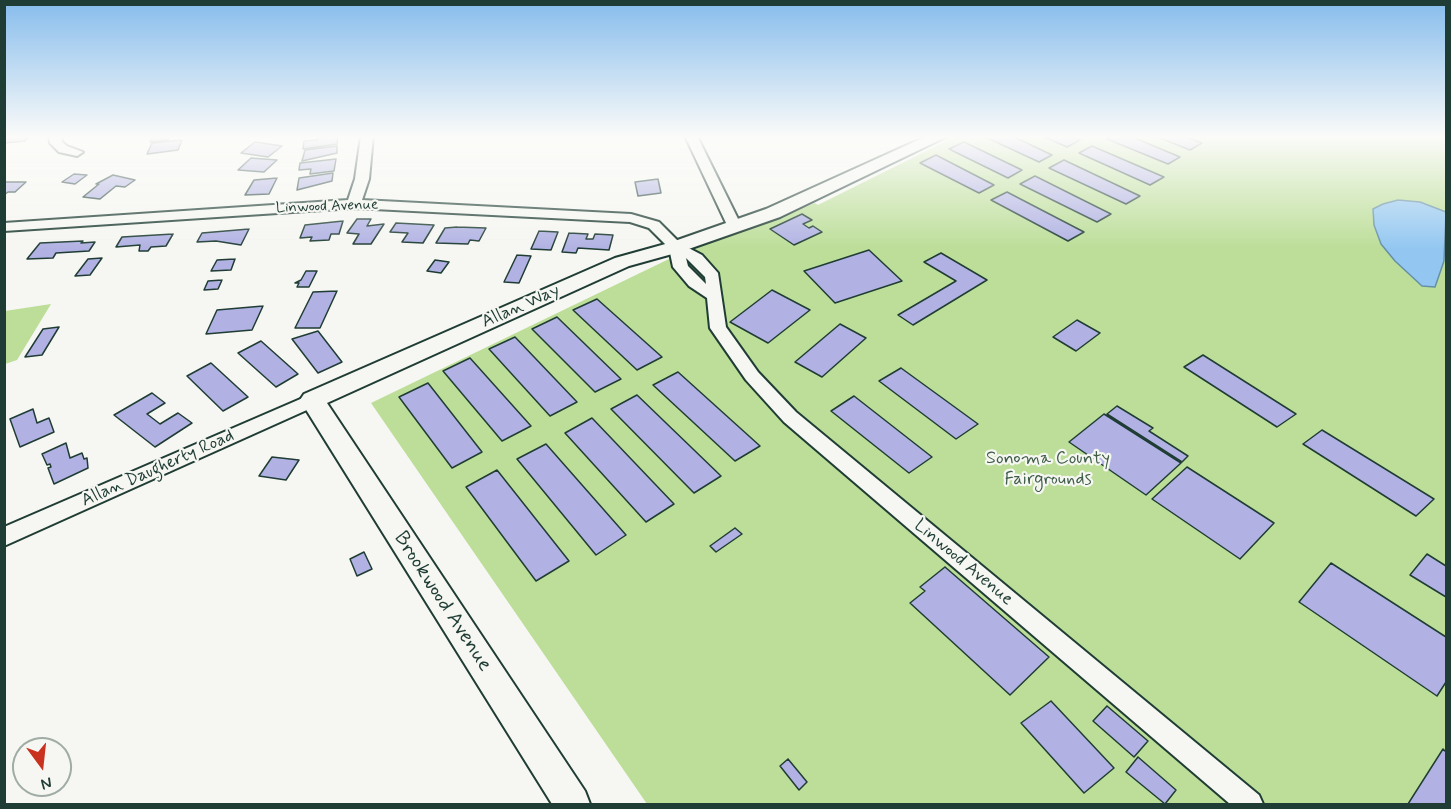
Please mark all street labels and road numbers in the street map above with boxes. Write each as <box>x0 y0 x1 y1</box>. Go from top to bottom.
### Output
street label: Linwood Avenue <box>276 196 378 218</box>
street label: Allan Way <box>479 280 563 334</box>
street label: Allan Daugherty Road <box>78 426 238 512</box>
street label: Linwood Avenue <box>909 515 1017 611</box>
street label: Brookwood Avenue <box>387 527 497 677</box>

